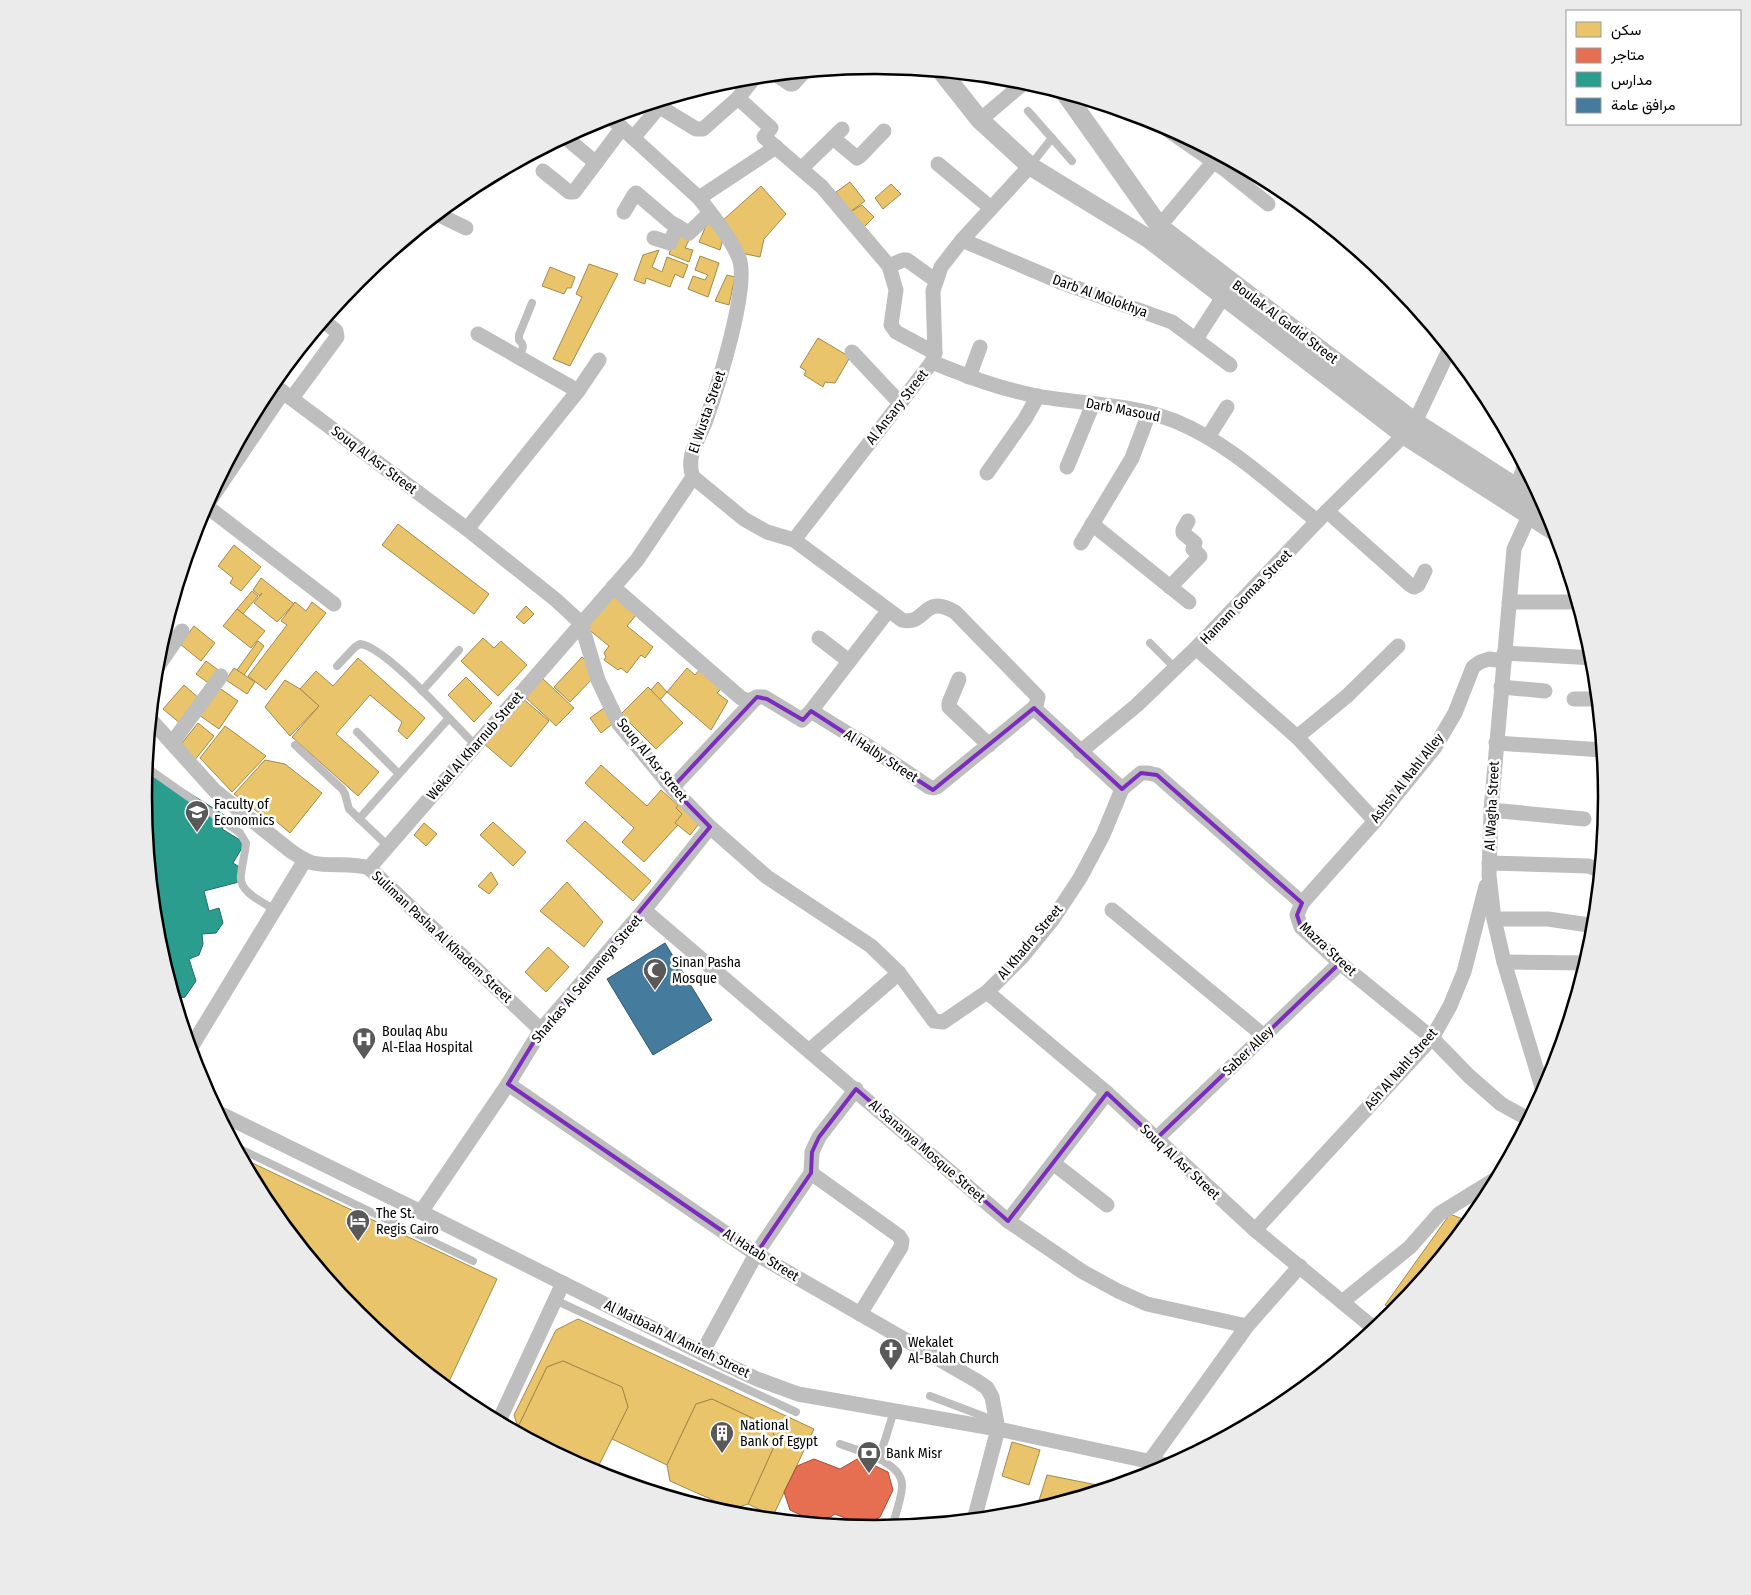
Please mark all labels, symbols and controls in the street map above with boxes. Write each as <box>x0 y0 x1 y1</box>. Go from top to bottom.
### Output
legend <box>1566 10 1741 125</box>
text: سكن <box>1611 21 1641 40</box>
text: متاجر <box>1610 46 1645 64</box>
text: مدارس <box>1611 71 1652 90</box>
text: مرافق عامة <box>1611 96 1675 115</box>
street label: Darb Al Molokhya <box>1050 271 1150 321</box>
street label: Boulak Al Gadid Street <box>1229 277 1342 368</box>
street label: Al Ansary Street <box>862 366 932 448</box>
street label: El Wusta Street <box>685 368 729 455</box>
street label: Darb Masoud <box>1084 394 1162 426</box>
street label: Souq Al Asr Street <box>328 422 420 498</box>
street label: Hamam Gomaa Street <box>1197 546 1296 648</box>
street label: Wekal Al Kharnub Street <box>423 688 527 804</box>
street label: Souq Al Asr Street <box>613 715 691 806</box>
street label: Al Halby Street <box>841 726 921 786</box>
street label: Ashsh Al Nahl Alley <box>1367 729 1448 826</box>
street label: Al Wagha Street <box>1481 760 1503 851</box>
place label: Faculty of Economics <box>214 796 274 829</box>
school or university icon: Faculty of Economics <box>184 799 210 833</box>
street label: Suliman Pasha Al Khadem Street <box>368 868 516 1007</box>
street label: Al Khadra Street <box>994 901 1067 983</box>
street label: Sharkas Al Selmaneya Street <box>528 911 646 1047</box>
street label: Mazra Street <box>1296 918 1360 980</box>
place label: Sinan Pasha Mosque <box>672 954 741 987</box>
mosque icon: Sinan Pasha Mosque <box>642 957 668 991</box>
street label: Saber Alley <box>1219 1022 1278 1079</box>
place label: Boulaq Abu Al-Elaa Hospital <box>382 1023 473 1056</box>
street label: Ash Al Nahl Street <box>1361 1024 1441 1113</box>
hospital icon: Boulaq Abu Al-Elaa Hospital <box>351 1026 377 1060</box>
street label: Al Sananya Mosque Street <box>865 1096 989 1206</box>
street label: Souq Al Asr Street <box>1137 1121 1224 1204</box>
place label: The St. Regis Cairo <box>376 1205 439 1238</box>
hotel icon: The St. Regis Cairo <box>345 1208 371 1242</box>
street label: Al Hatab Street <box>720 1225 802 1285</box>
street label: Al Matbaah Al Amireh Street <box>601 1296 753 1382</box>
place label: Wekalet Al-Balah Church <box>908 1334 999 1367</box>
church icon: Wekalet Al-Balah Church <box>878 1337 904 1371</box>
place label: National Bank of Egypt <box>740 1417 818 1450</box>
building icon: National Bank of Egypt <box>709 1420 735 1454</box>
bank icon: Bank Misr <box>856 1440 882 1474</box>
place label: Bank Misr <box>886 1445 942 1462</box>

